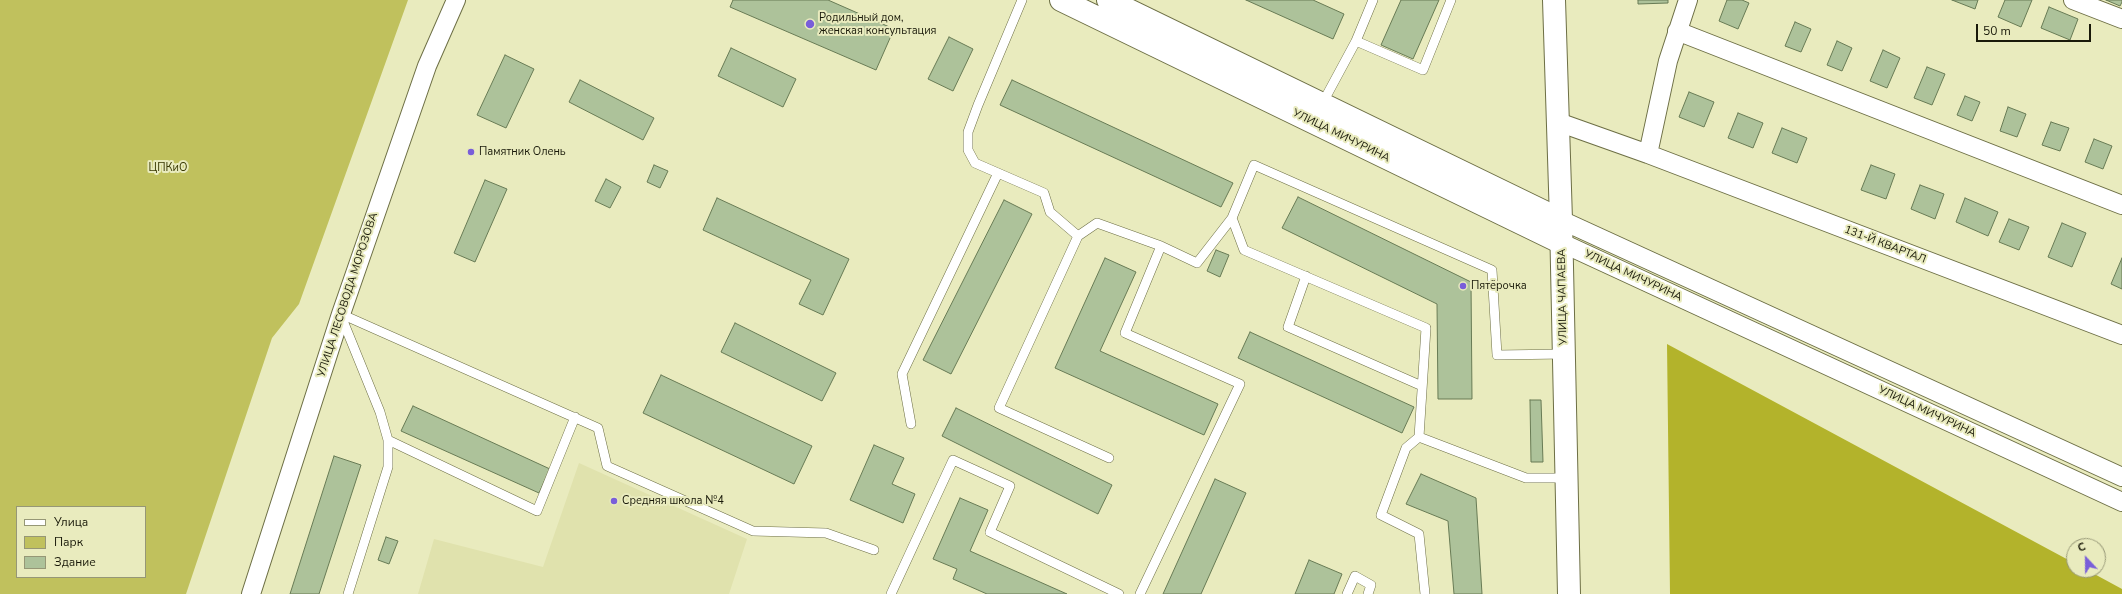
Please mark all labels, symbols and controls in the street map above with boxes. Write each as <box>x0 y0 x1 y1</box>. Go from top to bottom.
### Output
place label: Родильный дом, женская консультация <box>819 11 936 37</box>
scale bar <box>1978 16 2093 42</box>
marker: Родильный дом, женская консультация <box>804 18 816 30</box>
text: 50 m <box>1983 23 2011 39</box>
street label: УЛИЦА МИЧУРИНА <box>1290 107 1392 165</box>
place label: Памятник Олень <box>479 145 566 159</box>
marker: Памятник Олень <box>466 147 476 157</box>
park label: ЦПКиО <box>149 161 187 175</box>
street label: УЛИЦА ЛЕСОВОДА МОРОЗОВА <box>315 211 381 379</box>
street label: 131-Й КВАРТАЛ <box>1842 223 1928 267</box>
street label: УЛИЦА МИЧУРИНА <box>1582 248 1684 304</box>
street label: УЛИЦА ЧАПАЕВА <box>1556 249 1570 345</box>
place label: Пятёрочка <box>1471 279 1527 293</box>
marker: Пятёрочка <box>1458 281 1468 291</box>
street label: УЛИЦА МИЧУРИНА <box>1876 384 1978 440</box>
place label: Средняя школа №4 <box>622 494 724 508</box>
marker: Средняя школа №4 <box>609 496 619 506</box>
legend <box>16 506 146 578</box>
text: Улица <box>54 514 88 530</box>
text: Парк <box>54 534 83 550</box>
north arrow <box>2066 538 2106 578</box>
text: С <box>2075 539 2088 556</box>
text: Здание <box>54 554 96 570</box>

